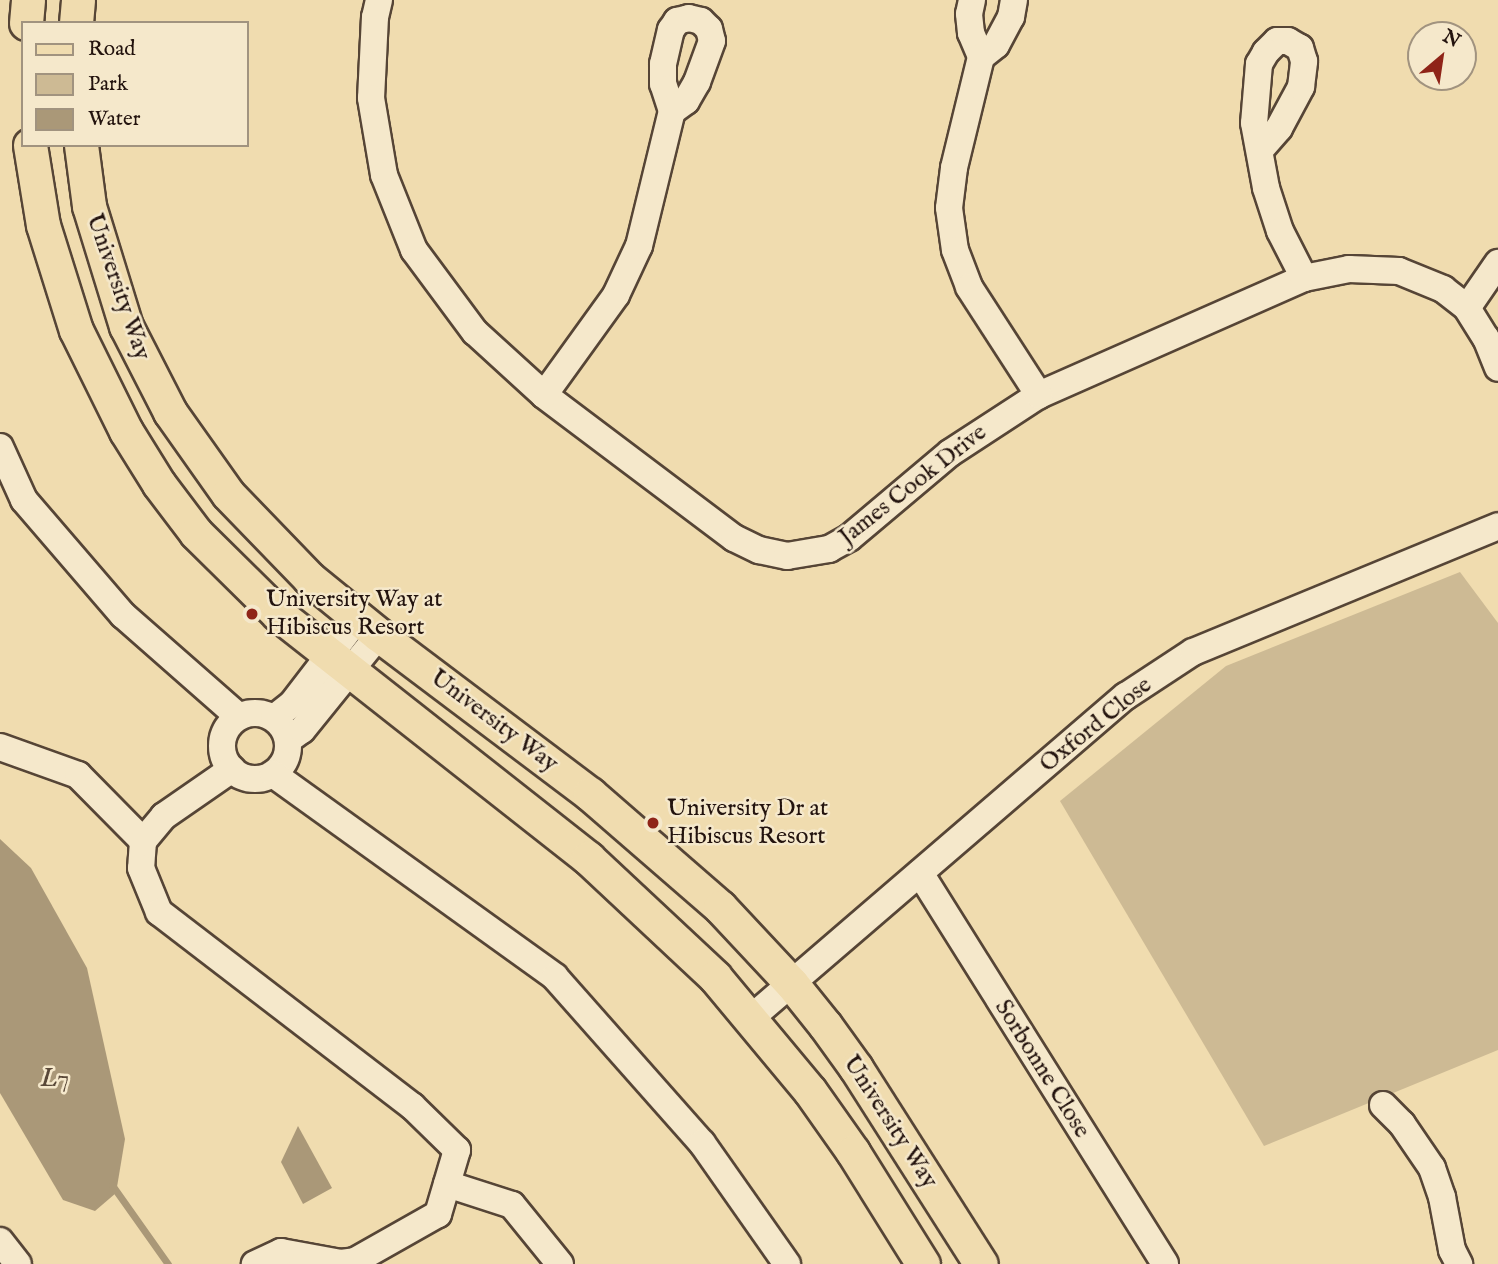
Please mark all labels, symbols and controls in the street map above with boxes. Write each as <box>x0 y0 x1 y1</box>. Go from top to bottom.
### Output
legend <box>21 21 248 147</box>
north arrow <box>1407 21 1477 91</box>
text: N <box>1438 25 1464 54</box>
text: Road <box>88 36 135 63</box>
text: Park <box>88 71 128 98</box>
text: Water <box>88 106 140 133</box>
street label: University Way <box>80 210 156 364</box>
street label: James Cook Drive <box>833 418 993 552</box>
place label: University Way at Hibiscus Resort <box>266 586 442 642</box>
marker: University Way at Hibiscus Resort <box>244 606 260 622</box>
street label: University Way <box>424 664 564 778</box>
street label: Oxford Close <box>1034 671 1158 779</box>
place label: University Dr at Hibiscus Resort <box>667 795 828 851</box>
marker: University Dr at Hibiscus Resort <box>645 815 661 831</box>
street label: Sorbonne Close <box>988 995 1096 1143</box>
street label: University Way <box>836 1050 944 1194</box>
water label: L7 <box>41 1063 69 1095</box>

